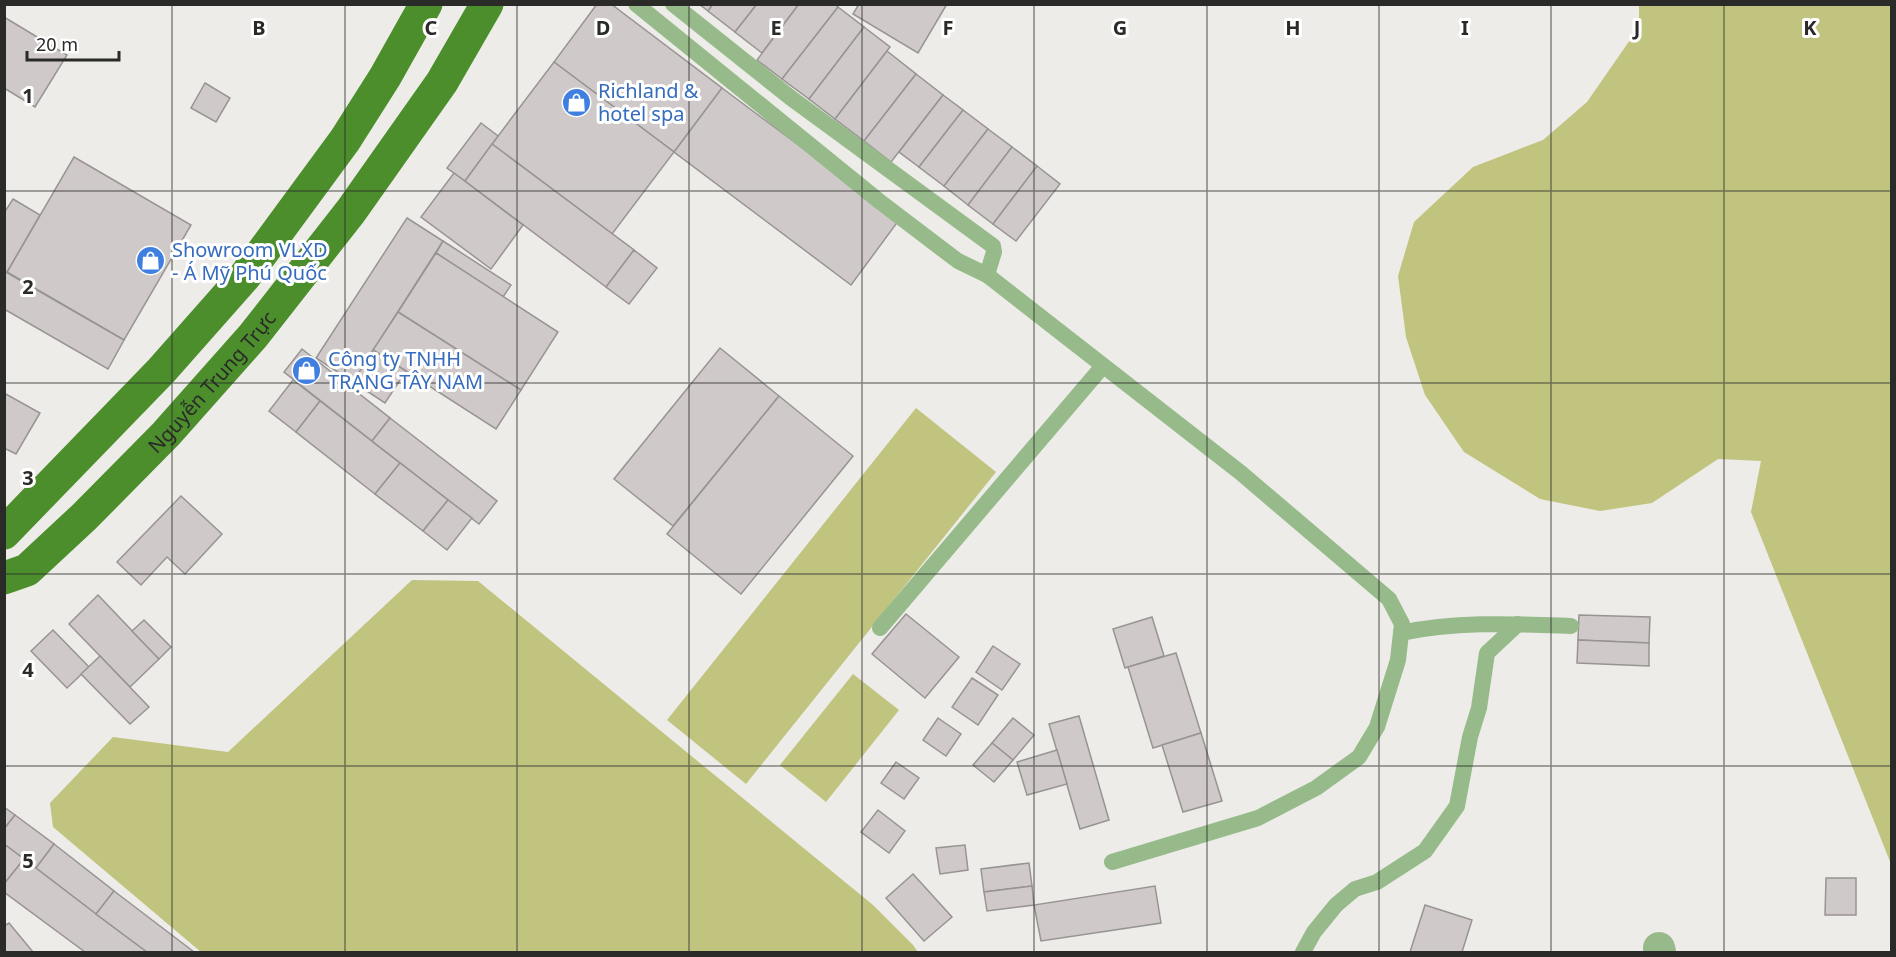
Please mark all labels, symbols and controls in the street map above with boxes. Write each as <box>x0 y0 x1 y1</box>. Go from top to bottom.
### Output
text: B <box>252 14 266 41</box>
text: C <box>425 14 438 41</box>
text: D <box>596 14 610 41</box>
text: E <box>770 14 782 41</box>
text: F <box>943 14 953 41</box>
text: G <box>1113 14 1127 41</box>
text: H <box>1285 14 1301 41</box>
text: I <box>1461 14 1469 41</box>
text: J <box>1632 14 1640 41</box>
text: K <box>1803 14 1817 41</box>
scale bar <box>27 24 118 62</box>
text: 20 m <box>36 32 78 56</box>
place label: Richland & hotel spa <box>598 77 699 127</box>
text: 1 <box>22 82 34 109</box>
shop icon: Richland & hotel spa <box>561 86 593 118</box>
place label: Showroom VLXD - Á Mỹ Phú Quốc <box>172 236 328 286</box>
shop icon: Showroom VLXD - Á Mỹ Phú Quốc <box>135 244 167 276</box>
text: 2 <box>22 273 34 300</box>
street label: Nguyễn Trung Trực <box>141 305 281 459</box>
place label: Công ty TNHH TRẠNG TÂY NAM <box>328 345 483 395</box>
shop icon: Công ty TNHH TRẠNG TÂY NAM <box>291 354 323 386</box>
text: 3 <box>22 464 34 491</box>
text: 4 <box>22 656 34 683</box>
text: 5 <box>22 847 34 874</box>

